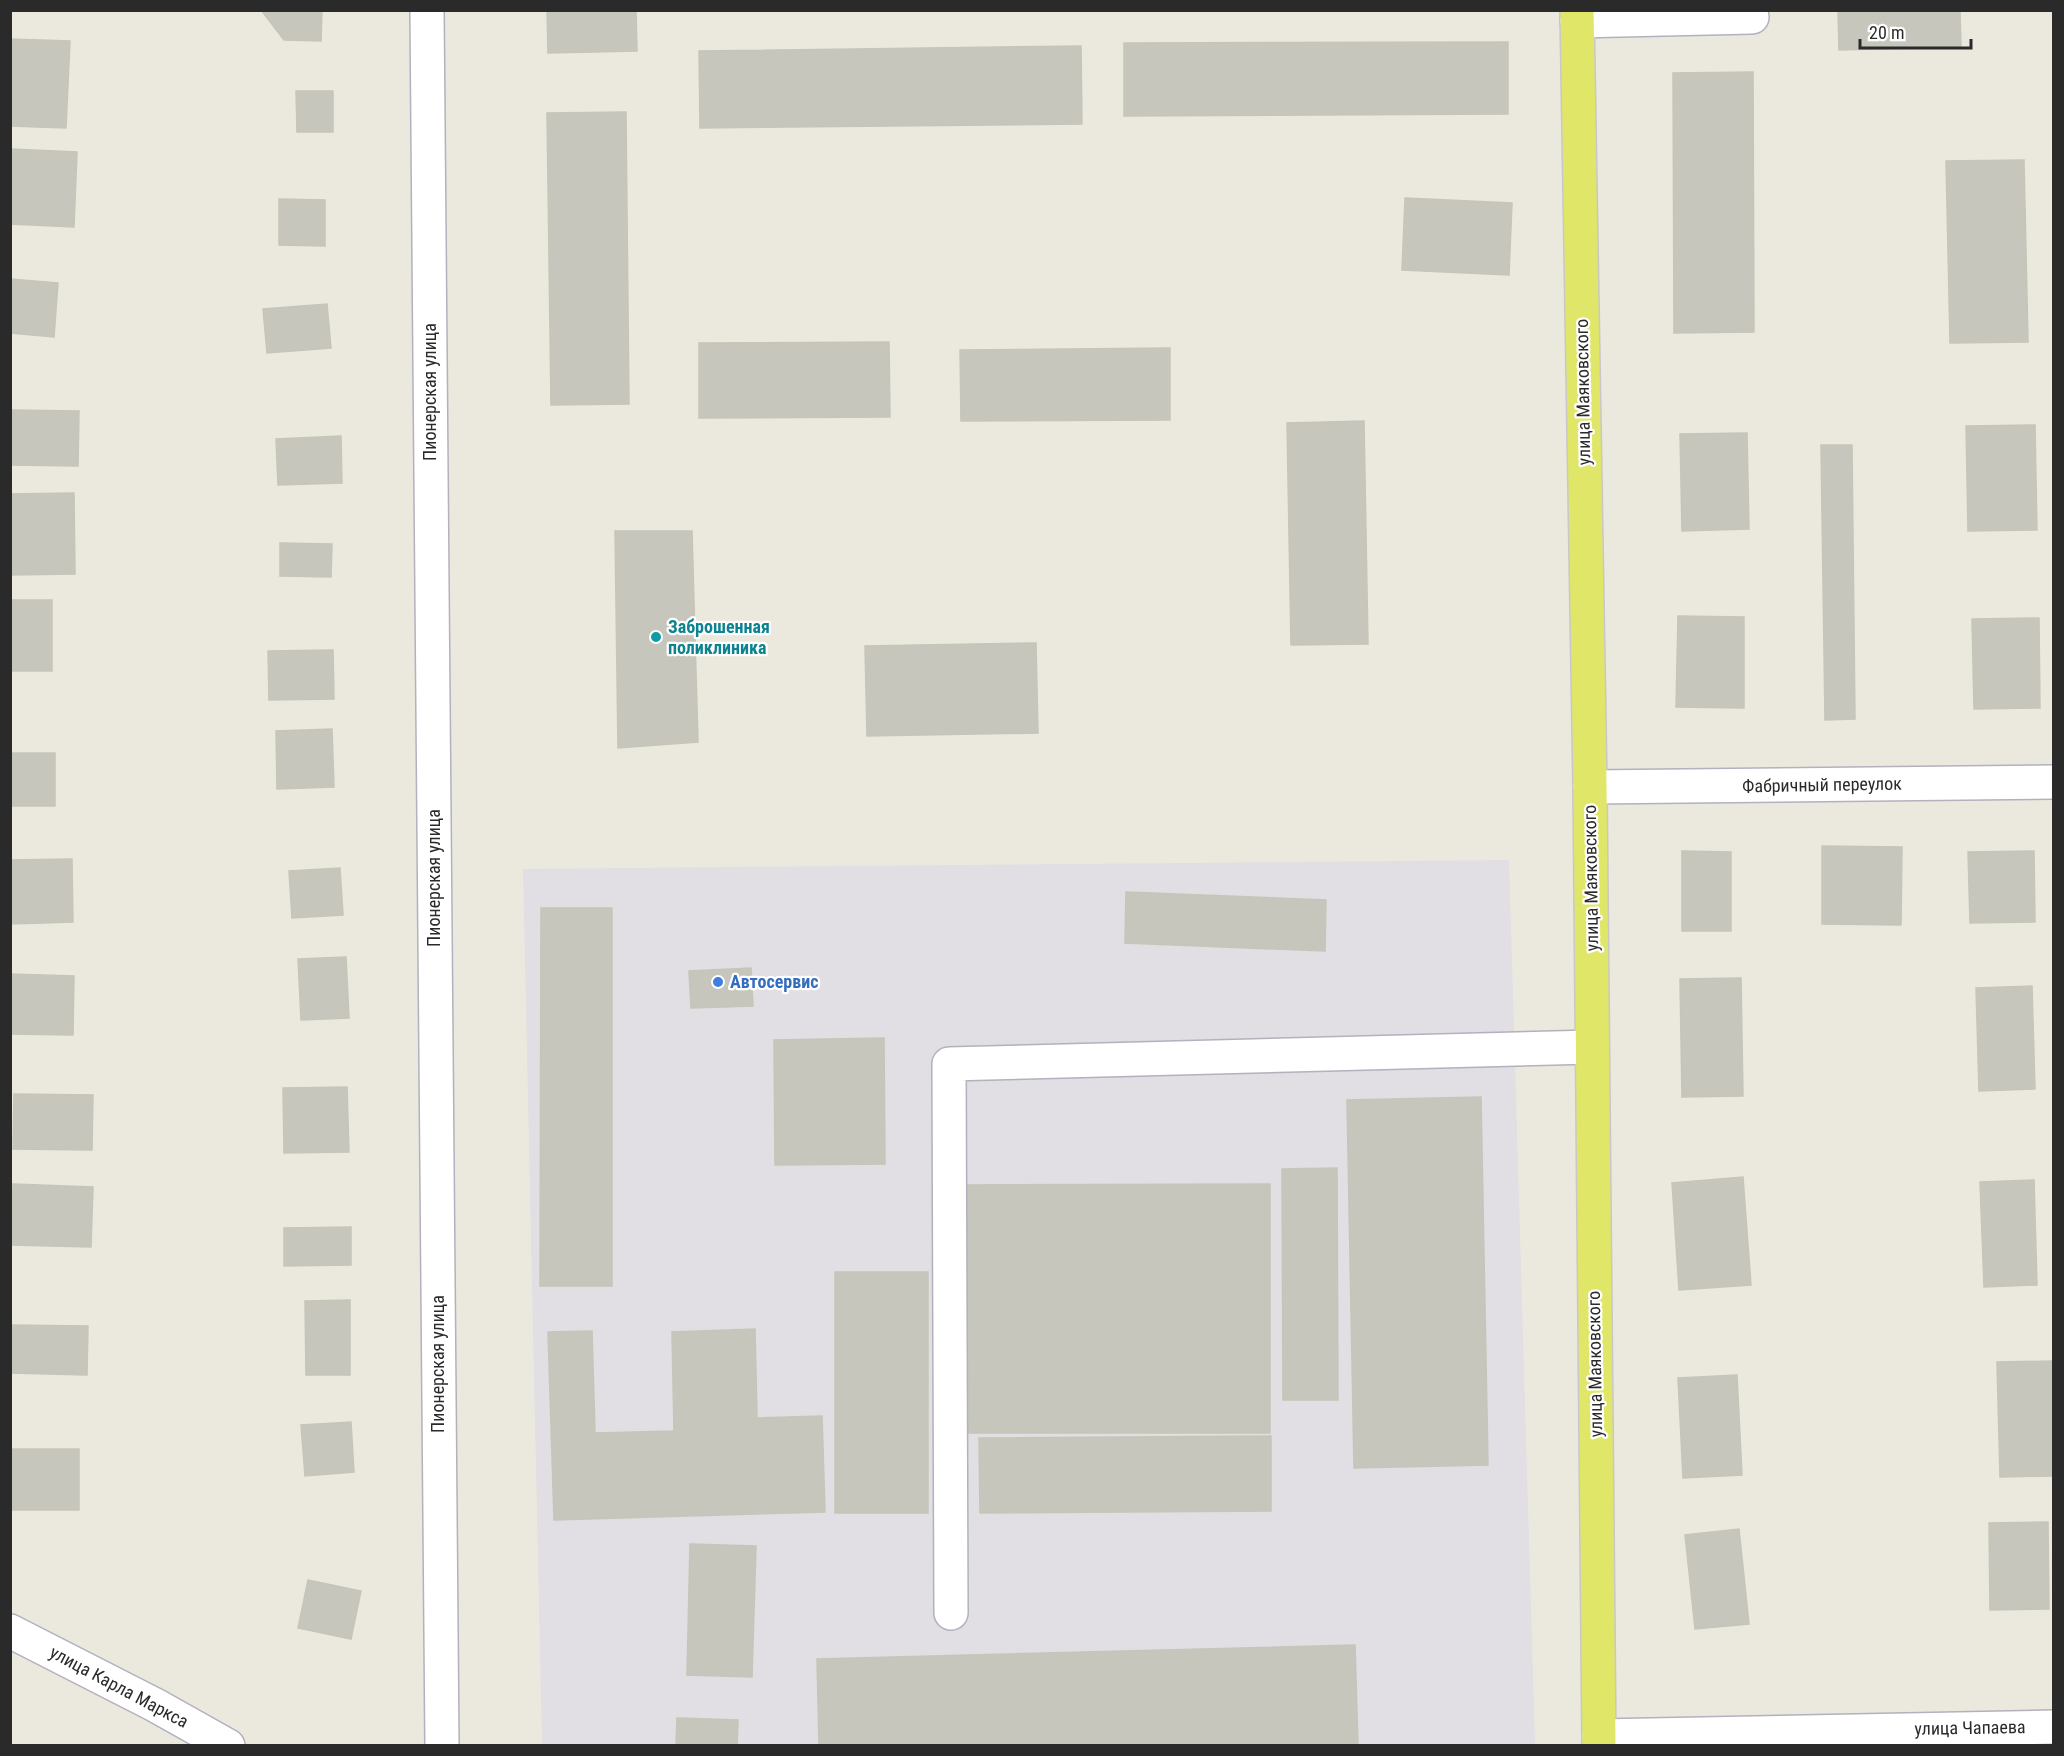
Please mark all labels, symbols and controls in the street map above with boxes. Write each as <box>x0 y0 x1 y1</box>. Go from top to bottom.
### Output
scale bar <box>1860 12 1971 50</box>
text: 20 m <box>1869 22 1904 43</box>
street label: улица Маяковского <box>1571 319 1594 465</box>
street label: Пионерская улица <box>419 323 440 461</box>
place label: Заброшенная поликлиника <box>668 616 770 658</box>
marker: Заброшенная поликлиника <box>649 630 663 644</box>
street label: Фабричный переулок <box>1742 773 1902 796</box>
street label: улица Маяковского <box>1579 805 1602 951</box>
street label: Пионерская улица <box>423 809 444 947</box>
place label: Автосервис <box>730 971 819 992</box>
marker: Автосервис <box>711 975 725 989</box>
street label: улица Маяковского <box>1583 1291 1606 1437</box>
street label: Пионерская улица <box>427 1295 448 1433</box>
street label: улица Карла Маркса <box>46 1641 192 1732</box>
street label: улица Чапаева <box>1914 1716 2026 1739</box>

